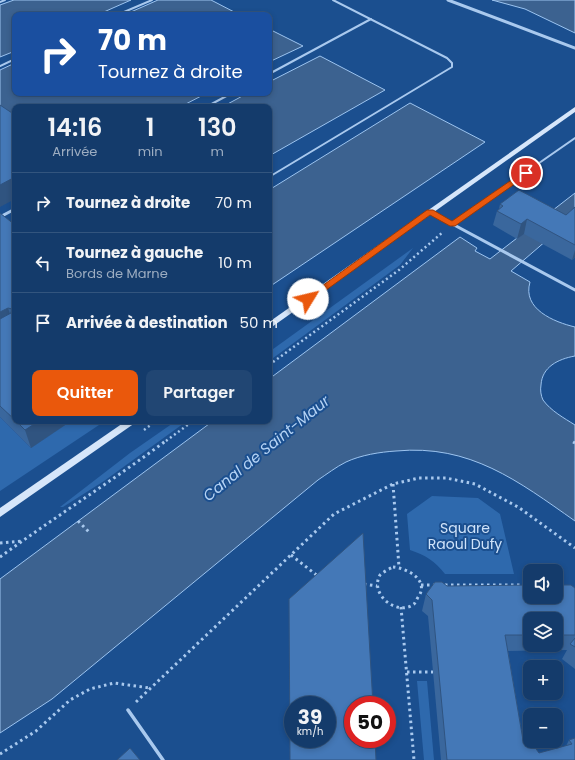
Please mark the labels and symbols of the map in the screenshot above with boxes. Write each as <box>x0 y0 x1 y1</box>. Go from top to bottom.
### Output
pin <box>509 156 543 190</box>
position arrow <box>287 278 329 320</box>
water label: Canal de Saint-Maur <box>198 390 334 506</box>
park label: Square Raoul Dufy <box>428 518 502 554</box>
speed limit sign: 50 <box>344 696 396 748</box>

